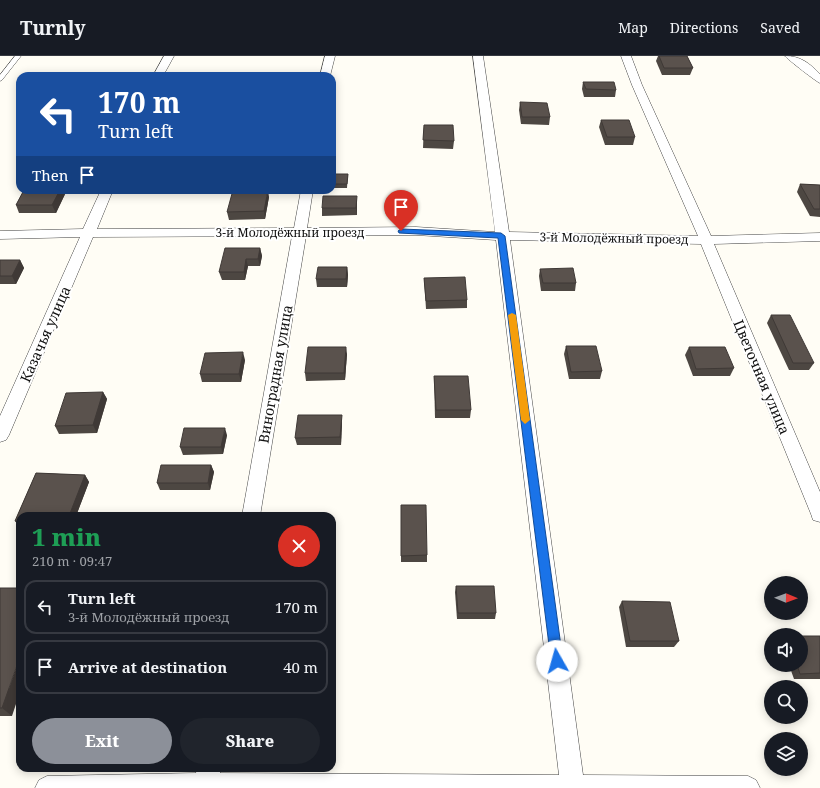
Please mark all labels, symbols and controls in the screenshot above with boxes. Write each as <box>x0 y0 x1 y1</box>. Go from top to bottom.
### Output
text: Turnly <box>20 15 85 41</box>
text: Map <box>618 18 648 37</box>
text: Directions <box>670 18 738 37</box>
text: Saved <box>760 18 800 37</box>
text: 170 m <box>98 83 180 121</box>
icon: left <box>32 88 84 140</box>
text: Turn left <box>98 119 173 143</box>
icon: arrive <box>76 164 98 186</box>
text: Then <box>32 165 68 185</box>
pin <box>384 190 418 231</box>
icon: arrive <box>390 196 412 218</box>
street label: 3-й Молодёжный проезд <box>216 224 364 241</box>
street label: 3-й Молодёжный проезд <box>539 228 689 248</box>
street label: Казачья улица <box>15 283 75 385</box>
street label: Виноградная улица <box>253 303 297 445</box>
street label: Цветочная улица <box>729 317 795 437</box>
text: 1 min <box>32 520 101 553</box>
button: close <box>278 525 320 567</box>
text: 210 m · 09:47 <box>32 552 112 570</box>
north arrow <box>764 576 808 620</box>
map controls <box>764 576 808 776</box>
text: Turn left <box>68 588 136 608</box>
icon: left <box>34 596 56 618</box>
text: 170 m <box>275 597 318 617</box>
text: 3-й Молодёжный проезд <box>68 608 229 626</box>
button: sound <box>764 628 808 672</box>
position arrow <box>536 640 578 682</box>
icon: arrive <box>34 656 56 678</box>
text: Arrive at destination <box>68 657 227 677</box>
text: 40 m <box>283 657 318 677</box>
button: search <box>764 680 808 724</box>
button: Exit <box>32 718 172 764</box>
button: Share <box>180 718 320 764</box>
button: layers <box>764 732 808 776</box>

